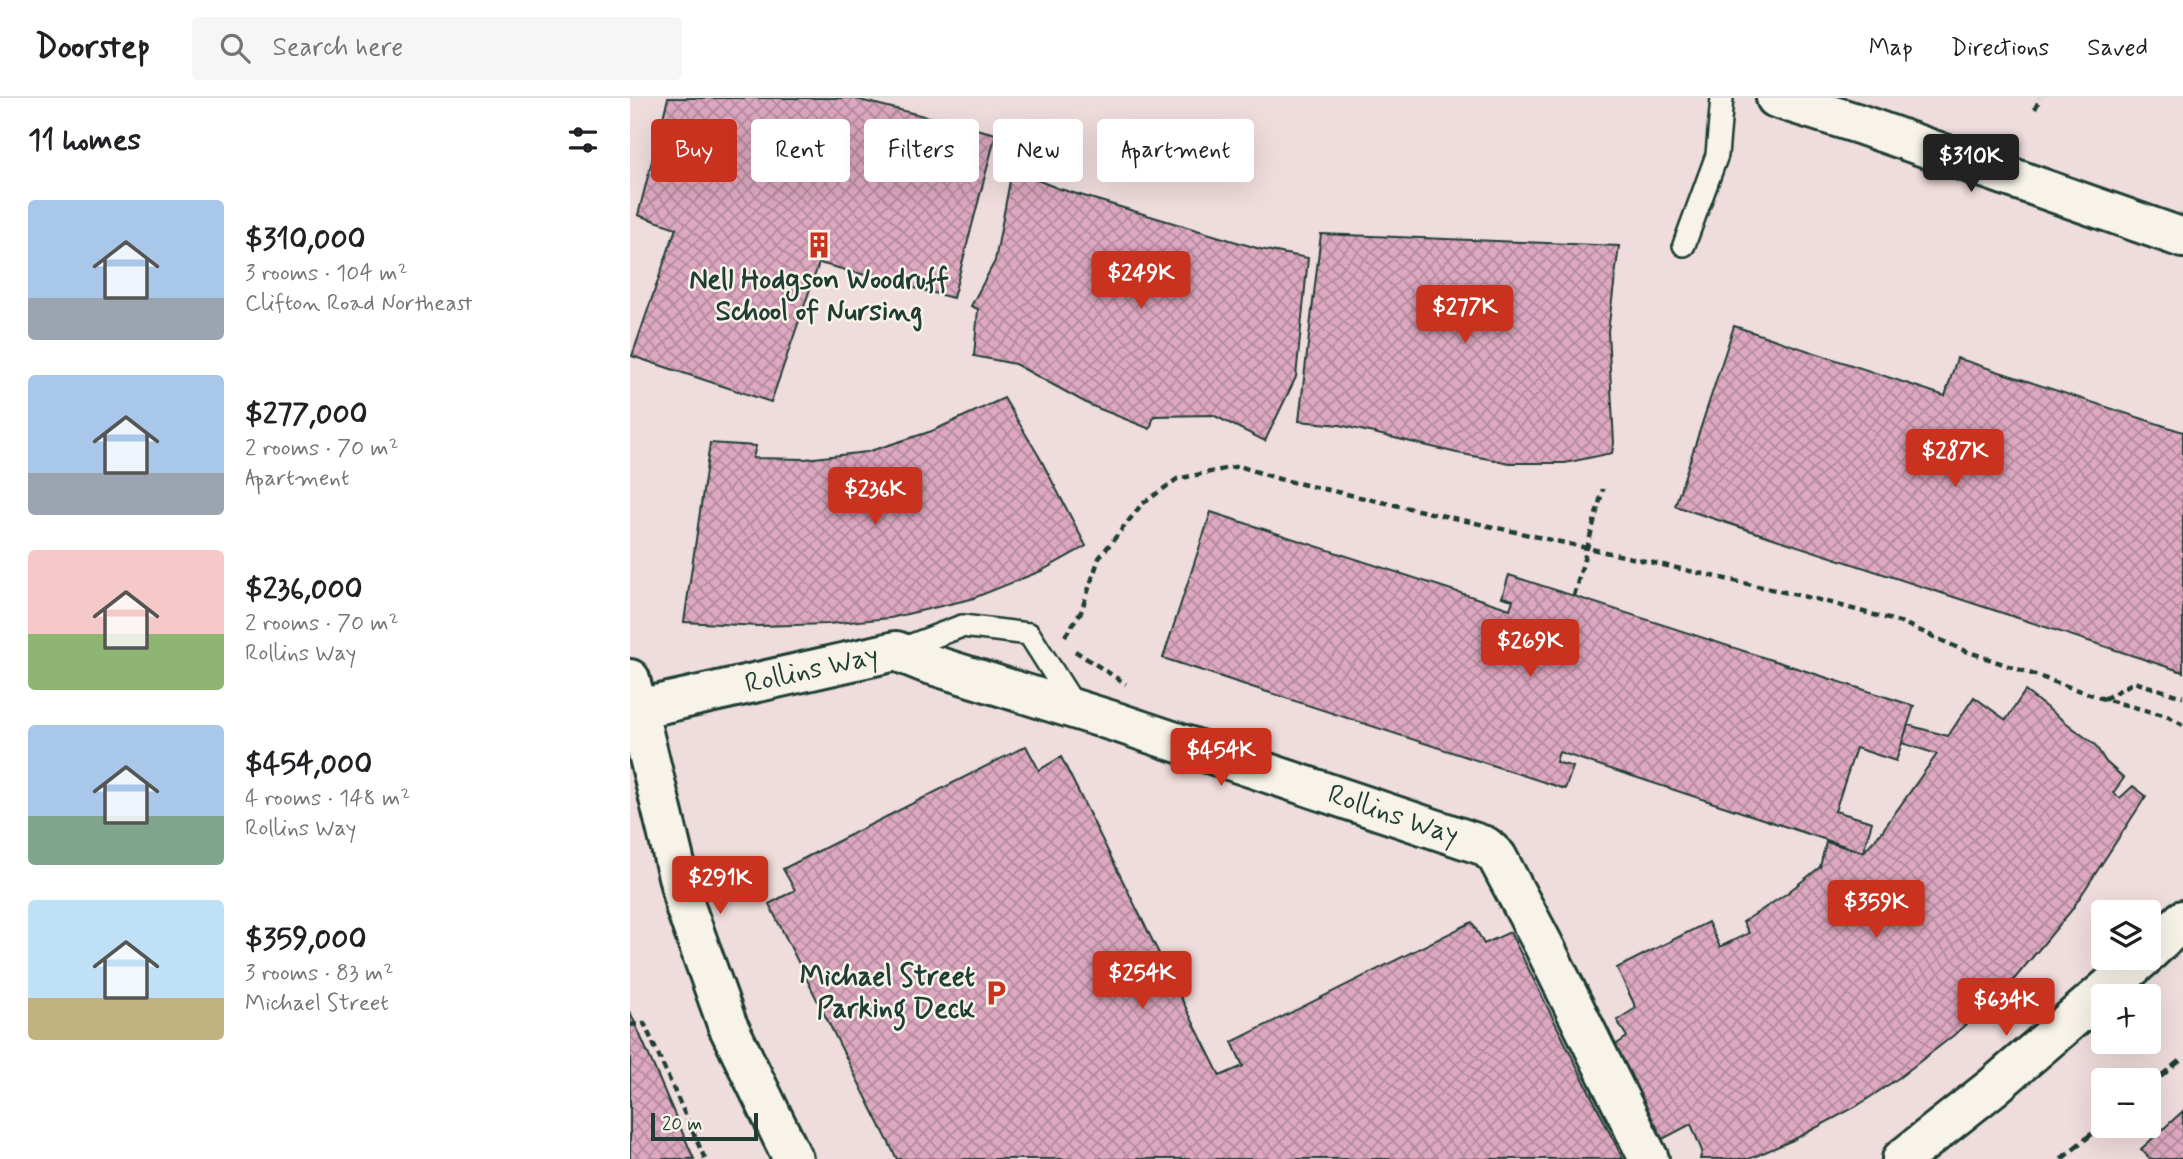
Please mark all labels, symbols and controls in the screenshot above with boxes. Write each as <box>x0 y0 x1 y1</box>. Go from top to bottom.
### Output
search box <box>192 17 682 80</box>
text: Doorstep <box>35 26 150 70</box>
icon: search <box>216 29 254 67</box>
text: Search here <box>272 31 403 65</box>
text: Map <box>1869 33 1913 64</box>
text: Directions <box>1951 33 2049 64</box>
text: Saved <box>2087 33 2148 64</box>
chip: Buy <box>651 119 737 182</box>
chip: Rent <box>751 119 850 182</box>
chip: Filters <box>864 119 979 182</box>
chip: New <box>993 119 1083 182</box>
chip: Apartment <box>1097 119 1254 182</box>
text: 11 homes <box>28 121 141 160</box>
icon: filters <box>564 121 602 159</box>
pin: $310K <box>1922 134 2020 194</box>
text: $310K <box>1939 142 2003 172</box>
text: $310,000 <box>245 220 366 259</box>
icon: home <box>84 228 168 312</box>
building icon: Nell Hodgson Woodruff School of Nursing <box>804 230 834 260</box>
pin: $249K <box>1092 252 1190 311</box>
text: 3 rooms · 104 m² <box>245 259 408 289</box>
text: $249K <box>1107 259 1175 289</box>
place label: Nell Hodgson Woodruff School of Nursing <box>689 262 949 332</box>
pin: $277K <box>1416 286 1514 345</box>
text: Clifton Road Northeast <box>245 289 473 319</box>
text: $277K <box>1432 293 1498 323</box>
text: $277,000 <box>245 395 368 434</box>
icon: home <box>84 403 168 487</box>
pin: $287K <box>1906 430 2004 489</box>
text: 2 rooms · 70 m² <box>245 434 399 464</box>
text: $287K <box>1922 437 1988 467</box>
text: Apartment <box>245 464 350 494</box>
pin: $236K <box>826 468 924 527</box>
text: $236K <box>844 475 906 505</box>
text: $236,000 <box>245 570 363 609</box>
icon: home <box>84 578 168 662</box>
text: 2 rooms · 70 m² <box>245 609 399 639</box>
pin: $269K <box>1481 620 1579 679</box>
text: $269K <box>1497 627 1563 657</box>
street label: Rollins Way <box>741 637 882 703</box>
text: Rollins Way <box>245 639 356 669</box>
pin: $454K <box>1172 728 1270 788</box>
text: $454K <box>1187 736 1255 766</box>
text: $454,000 <box>245 745 372 784</box>
icon: home <box>84 753 168 837</box>
street label: Rollins Way <box>1323 776 1463 854</box>
text: 4 rooms · 148 m² <box>245 784 410 814</box>
text: Rollins Way <box>245 814 356 844</box>
pin: $291K <box>671 856 769 916</box>
text: $291K <box>688 864 752 894</box>
pin: $359K <box>1827 880 1925 940</box>
text: $359K <box>1844 888 1908 918</box>
map controls <box>2091 900 2161 1138</box>
button: layers <box>2091 900 2161 970</box>
text: $359,000 <box>245 920 366 959</box>
icon: home <box>84 928 168 1012</box>
pin: $254K <box>1093 951 1191 1011</box>
text: 3 rooms · 83 m² <box>245 959 393 989</box>
place label: Michael Street Parking Deck <box>800 959 976 1031</box>
text: $254K <box>1109 959 1175 989</box>
parking icon: Michael Street Parking Deck <box>981 978 1011 1008</box>
pin: $634K <box>1957 978 2055 1038</box>
button: + <box>2091 984 2161 1054</box>
text: $634K <box>1974 986 2038 1016</box>
text: Michael Street <box>245 989 389 1019</box>
button: − <box>2091 1068 2161 1138</box>
scale bar <box>651 1110 758 1142</box>
text: 20 m <box>662 1112 702 1137</box>

